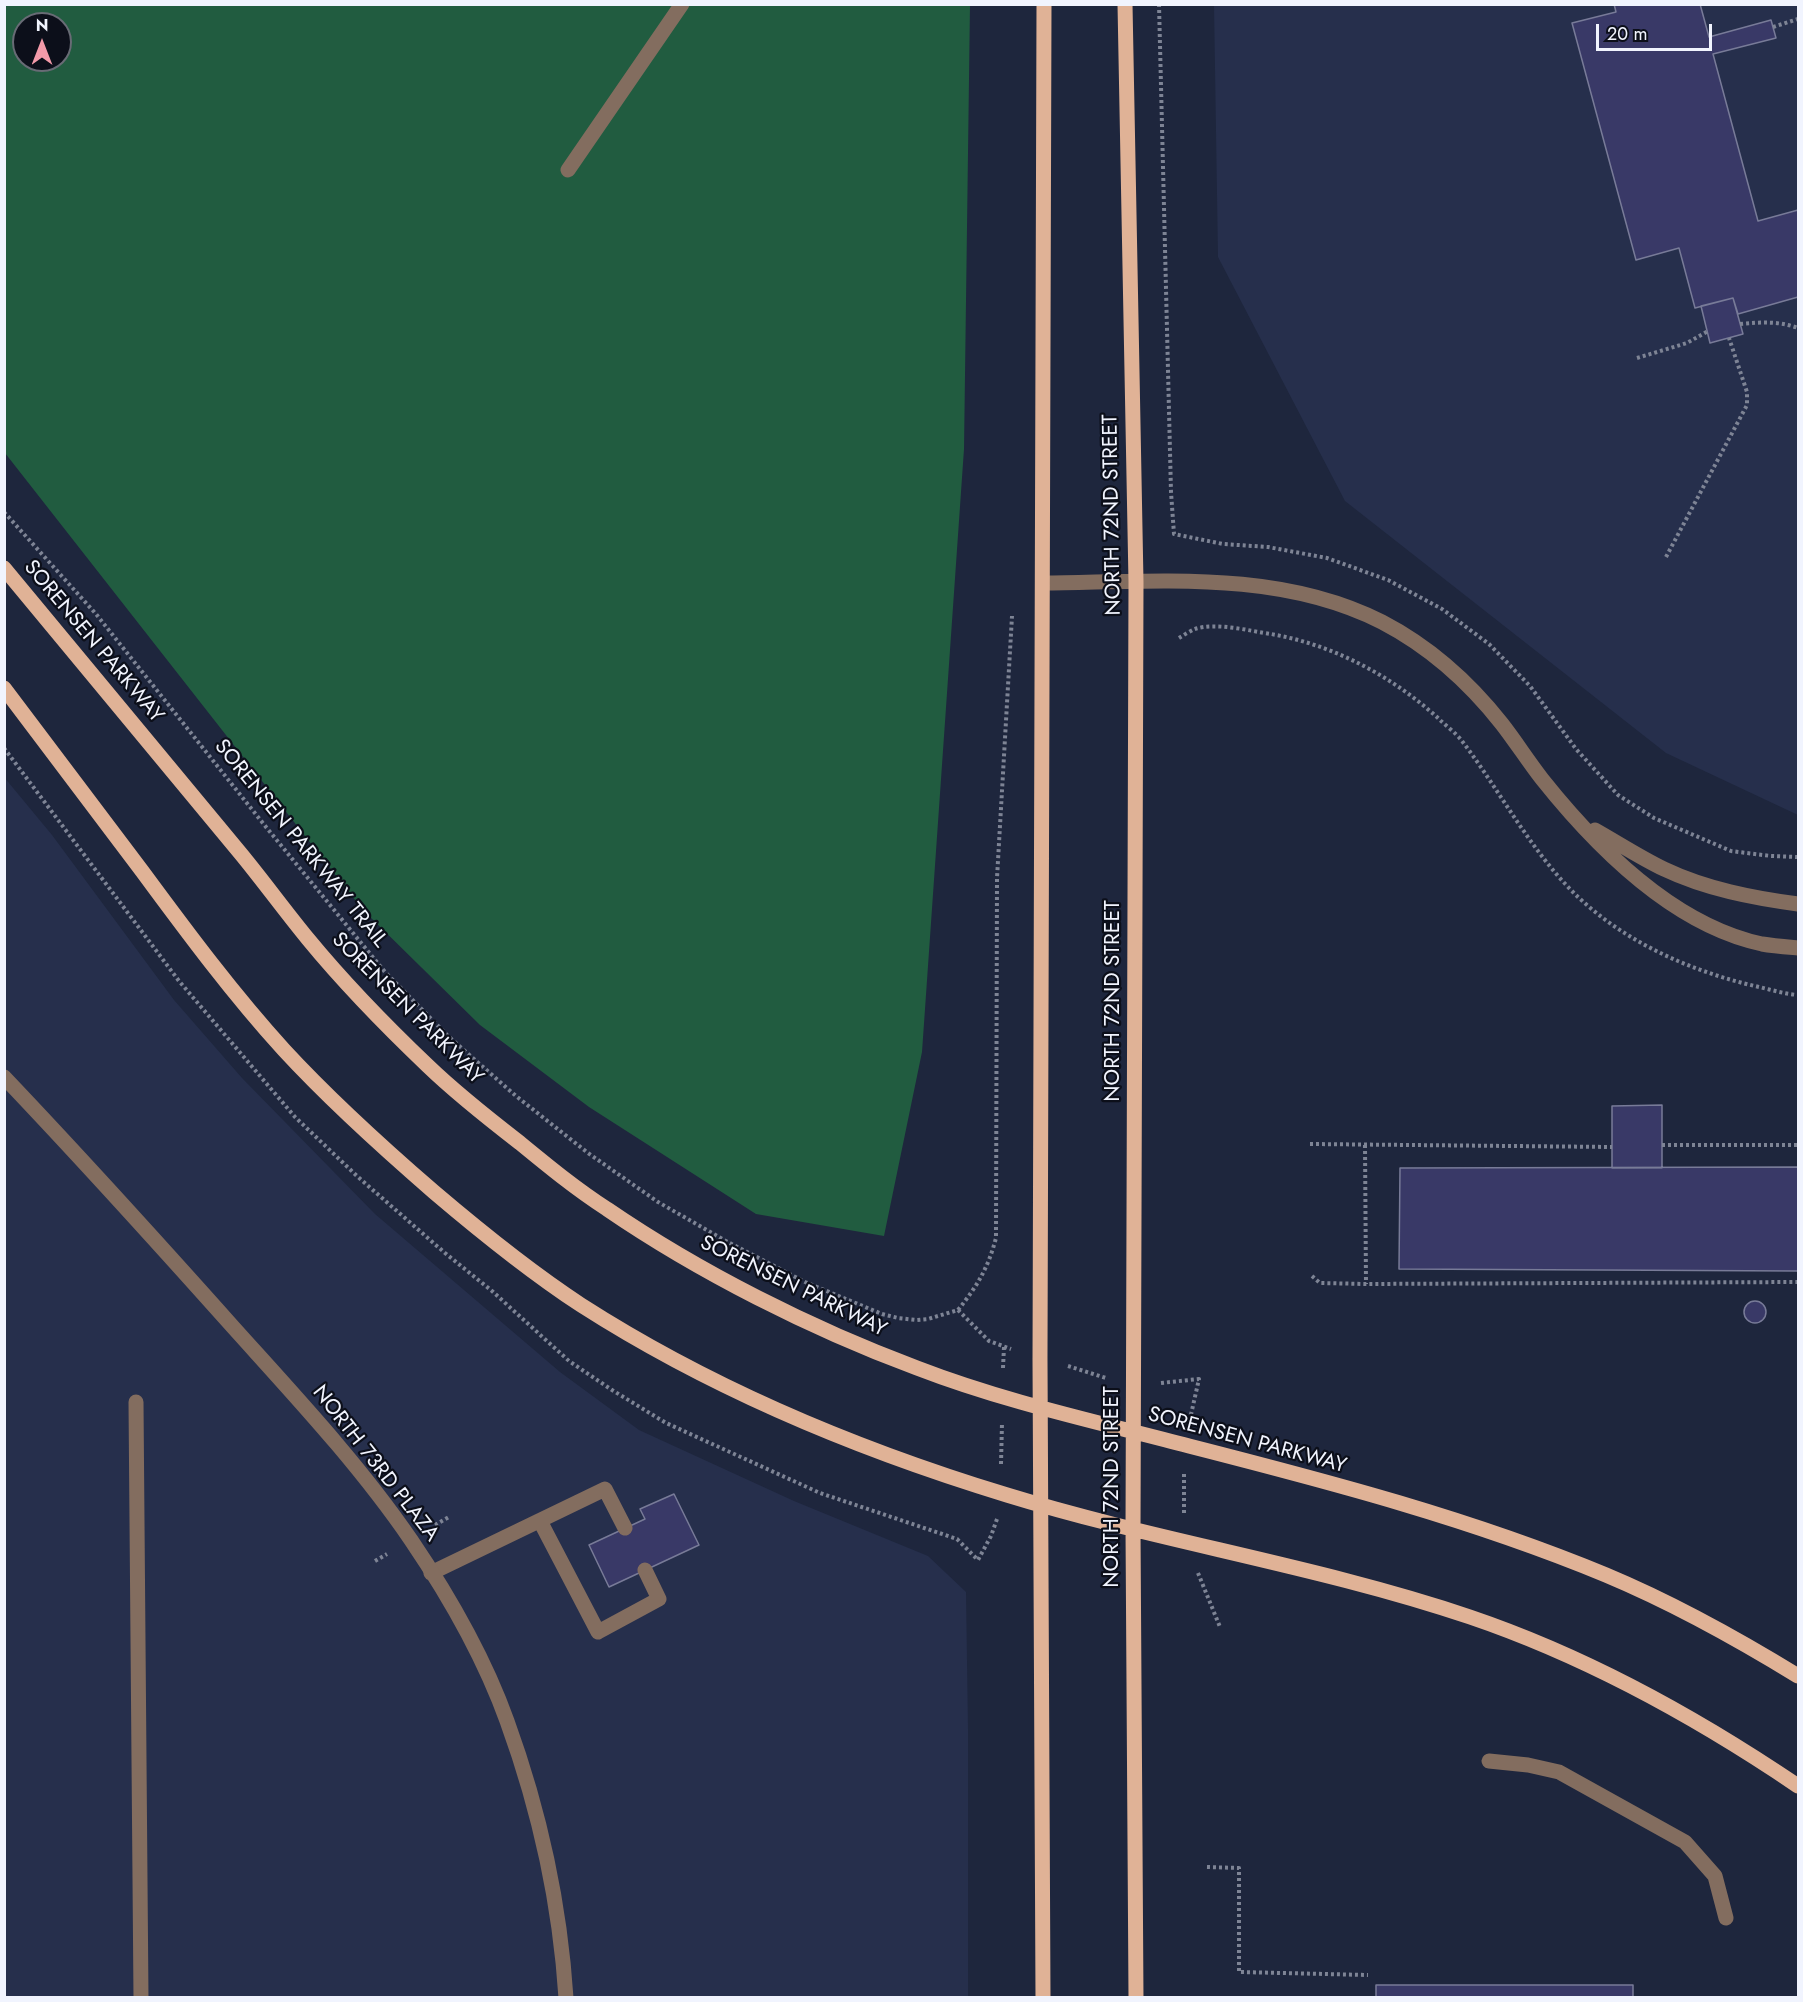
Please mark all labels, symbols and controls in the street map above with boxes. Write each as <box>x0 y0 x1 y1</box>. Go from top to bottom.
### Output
north arrow <box>12 12 72 72</box>
scale bar <box>1599 12 1714 50</box>
text: N <box>36 14 48 37</box>
text: 20 m <box>1607 21 1647 47</box>
street label: NORTH 72ND STREET <box>1099 414 1127 616</box>
street label: SORENSEN PARKWAY <box>18 556 168 728</box>
street label: SORENSEN PARKWAY TRAIL <box>208 735 392 953</box>
street label: NORTH 72ND STREET <box>1101 900 1127 1102</box>
street label: SORENSEN PARKWAY <box>326 928 488 1090</box>
street label: SORENSEN PARKWAY <box>696 1231 890 1343</box>
street label: NORTH 73RD PLAZA <box>306 1381 444 1547</box>
street label: NORTH 72ND STREET <box>1100 1386 1126 1588</box>
street label: SORENSEN PARKWAY <box>1145 1402 1349 1480</box>

